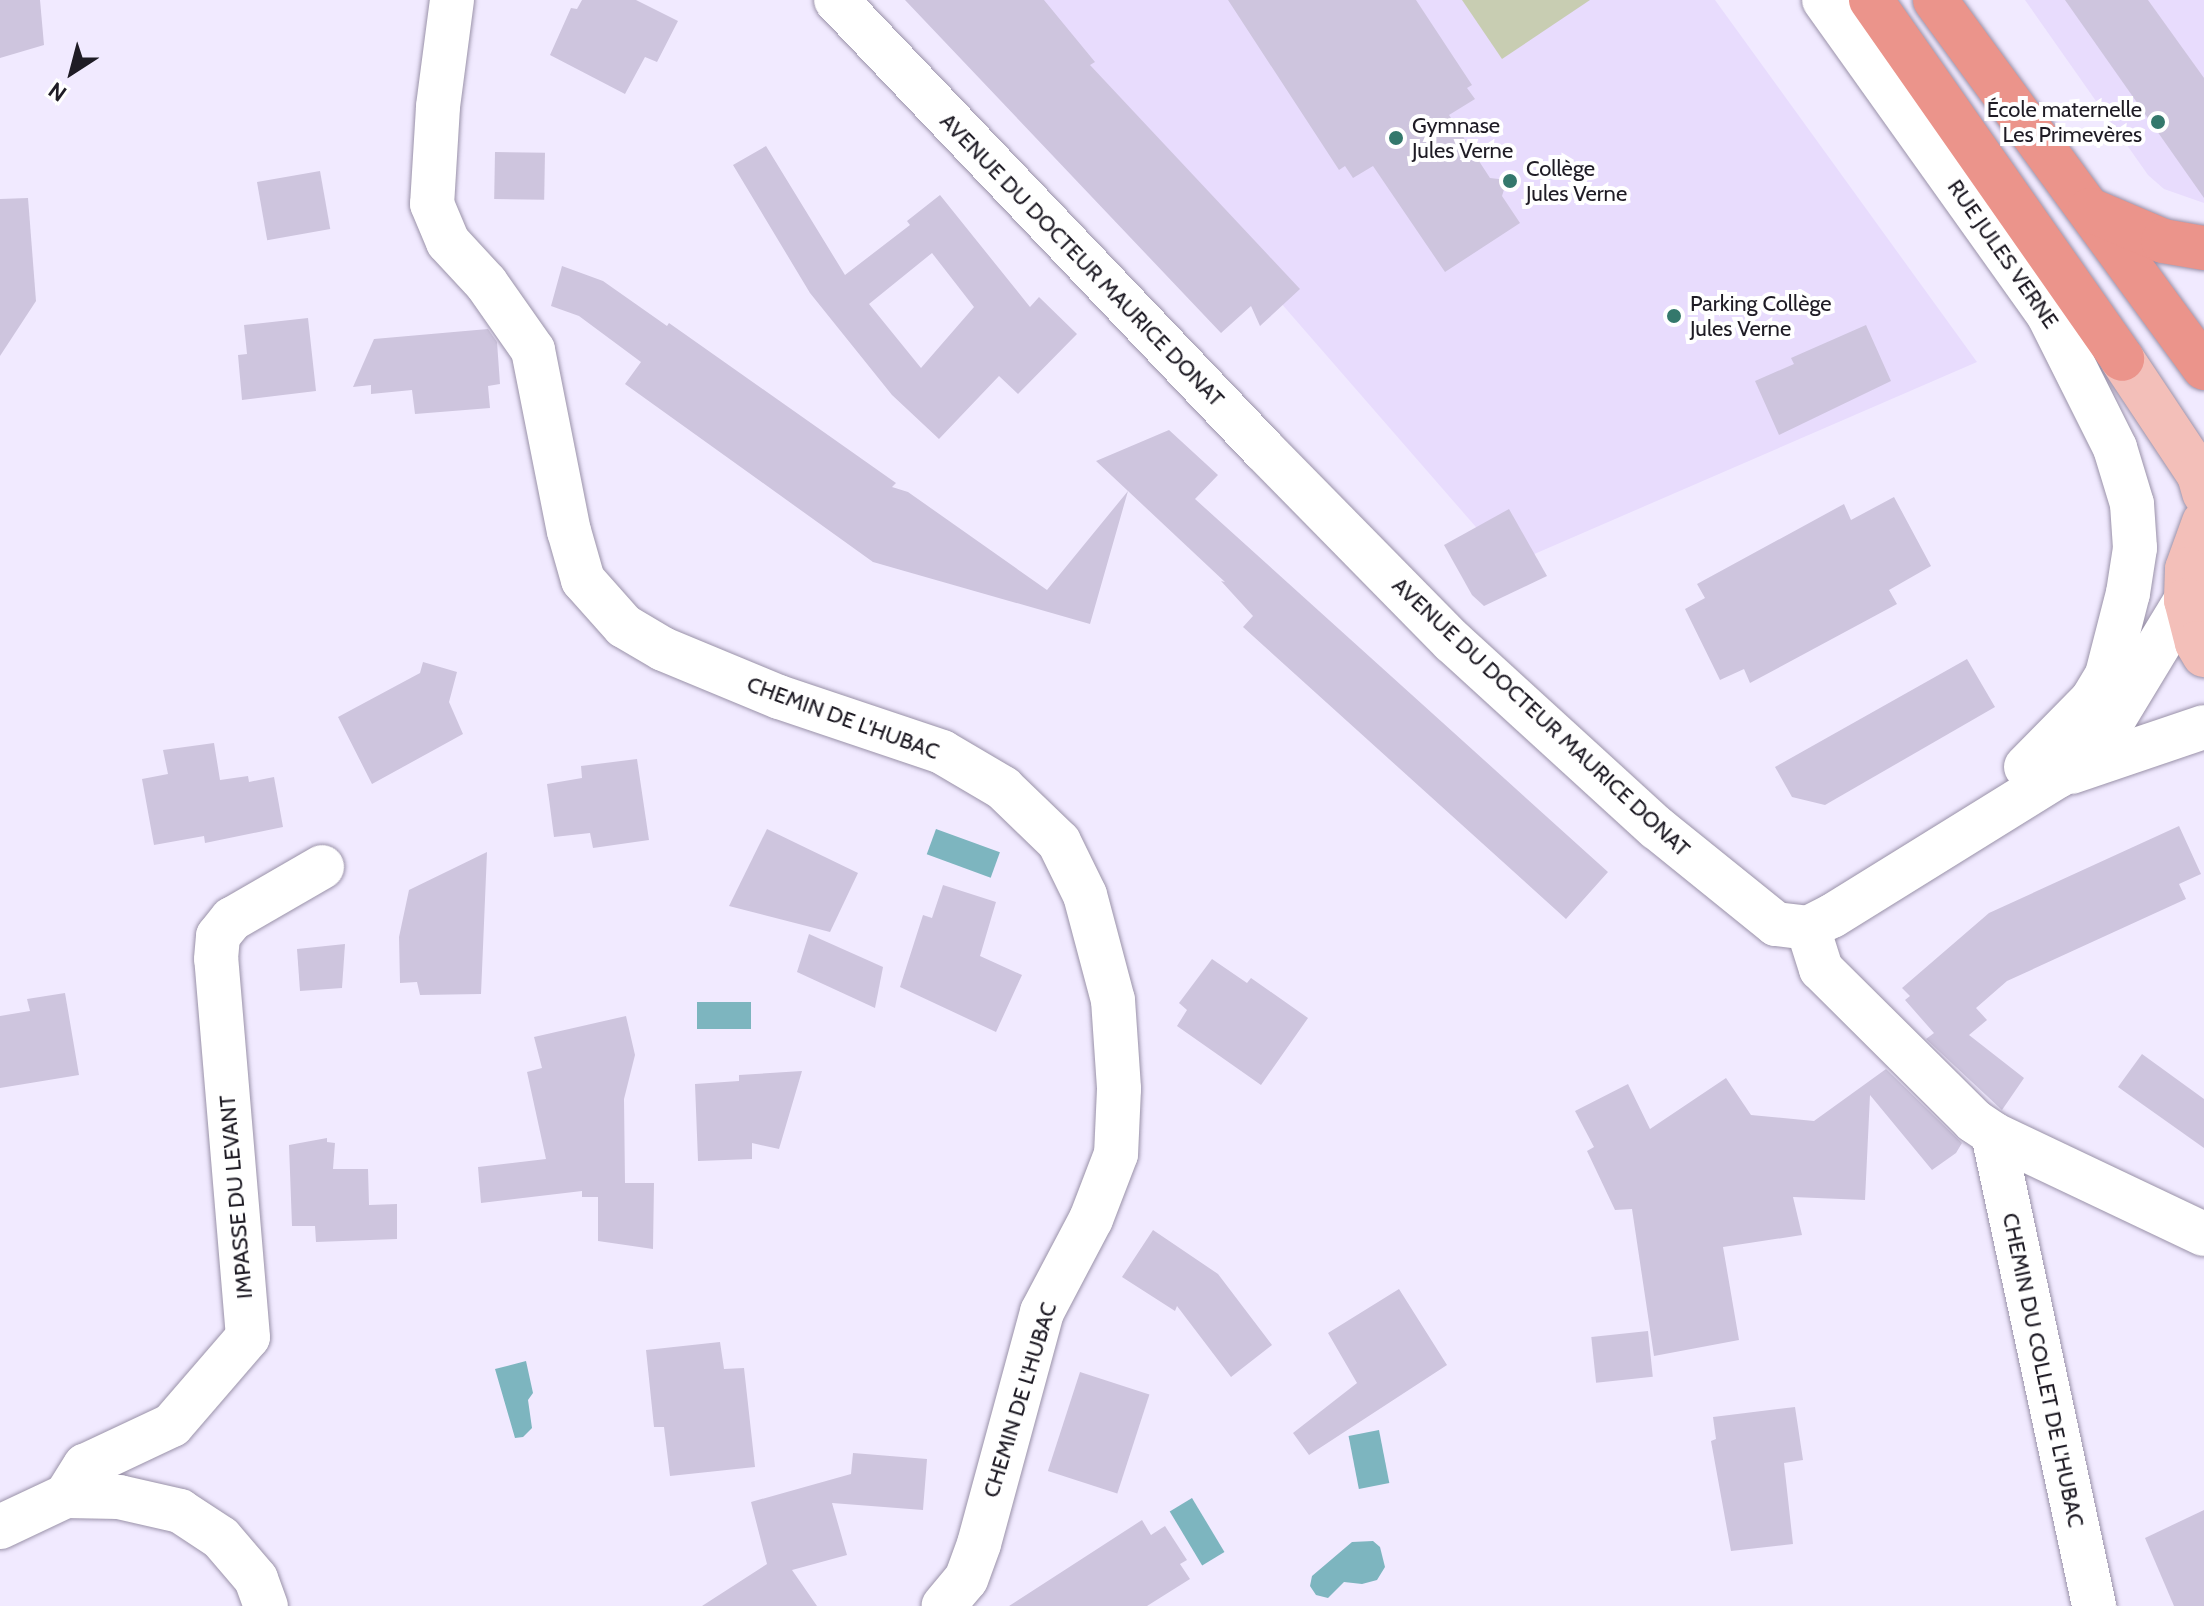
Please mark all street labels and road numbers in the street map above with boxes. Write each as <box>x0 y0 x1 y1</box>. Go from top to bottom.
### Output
street label: AVENUE DU DOCTEUR MAURICE DONAT <box>935 108 1229 412</box>
street label: RUE JULES VERNE <box>1942 175 2064 333</box>
street label: AVENUE DU DOCTEUR MAURICE DONAT <box>1387 572 1695 862</box>
street label: CHEMIN DE L'HUBAC <box>743 671 943 765</box>
street label: IMPASSE DU LEVANT <box>214 1094 258 1300</box>
street label: CHEMIN DU COLLET DE L'HUBAC <box>1997 1211 2089 1529</box>
street label: CHEMIN DE L'HUBAC <box>978 1299 1062 1501</box>

